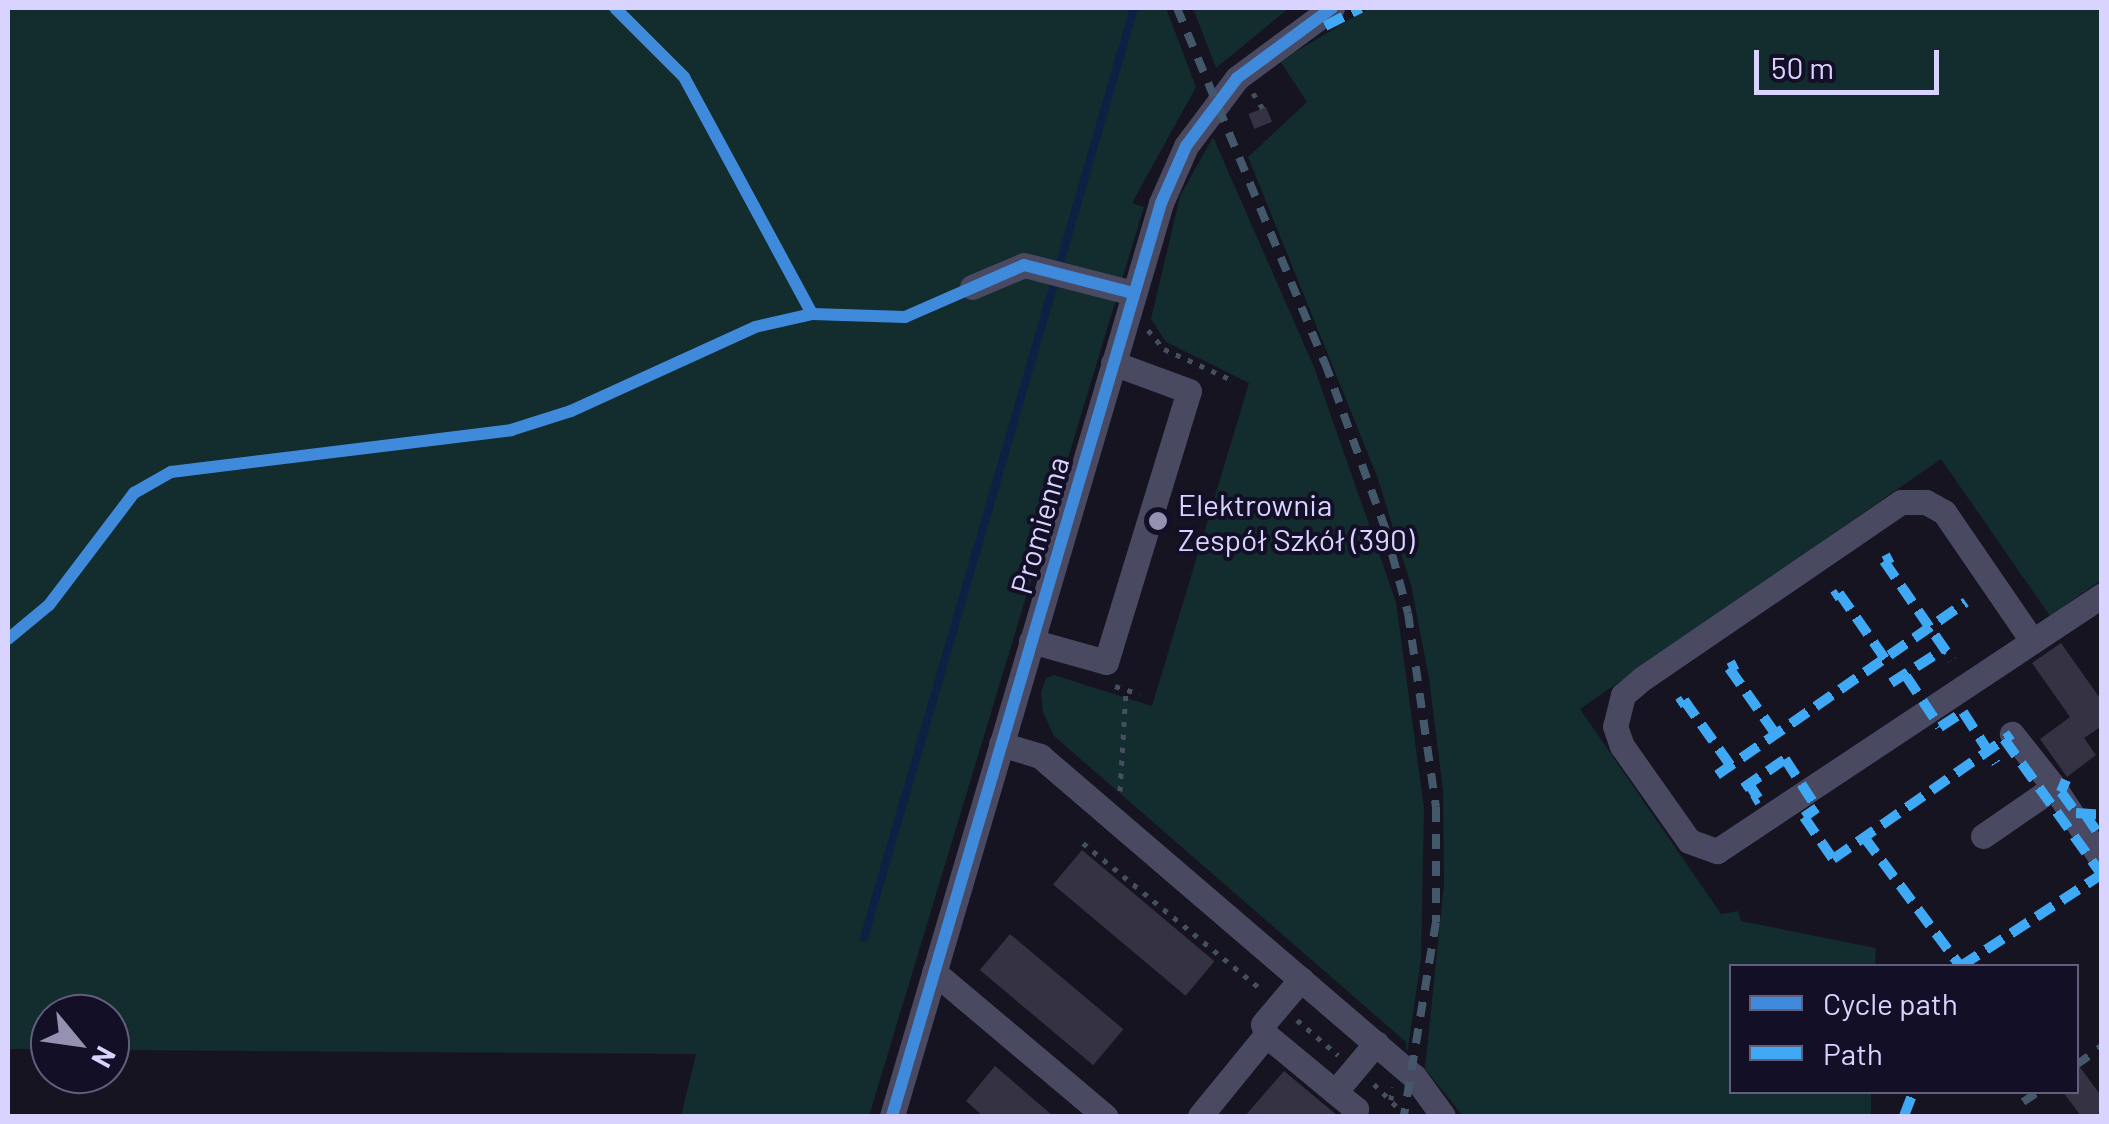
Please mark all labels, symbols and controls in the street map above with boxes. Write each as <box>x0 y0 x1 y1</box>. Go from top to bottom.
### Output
scale bar <box>1759 30 1944 92</box>
text: 50 m <box>1771 49 1834 85</box>
street label: Promienna <box>1002 452 1076 598</box>
place label: Elektrownia Zespół Szkół (390) <box>1178 486 1415 556</box>
marker: Elektrownia Zespół Szkół (390) <box>1147 510 1169 532</box>
legend <box>1729 964 2079 1094</box>
text: Cycle path <box>1823 985 1958 1021</box>
north arrow <box>30 994 130 1094</box>
text: Path <box>1823 1035 1883 1071</box>
text: N <box>85 1041 124 1074</box>

